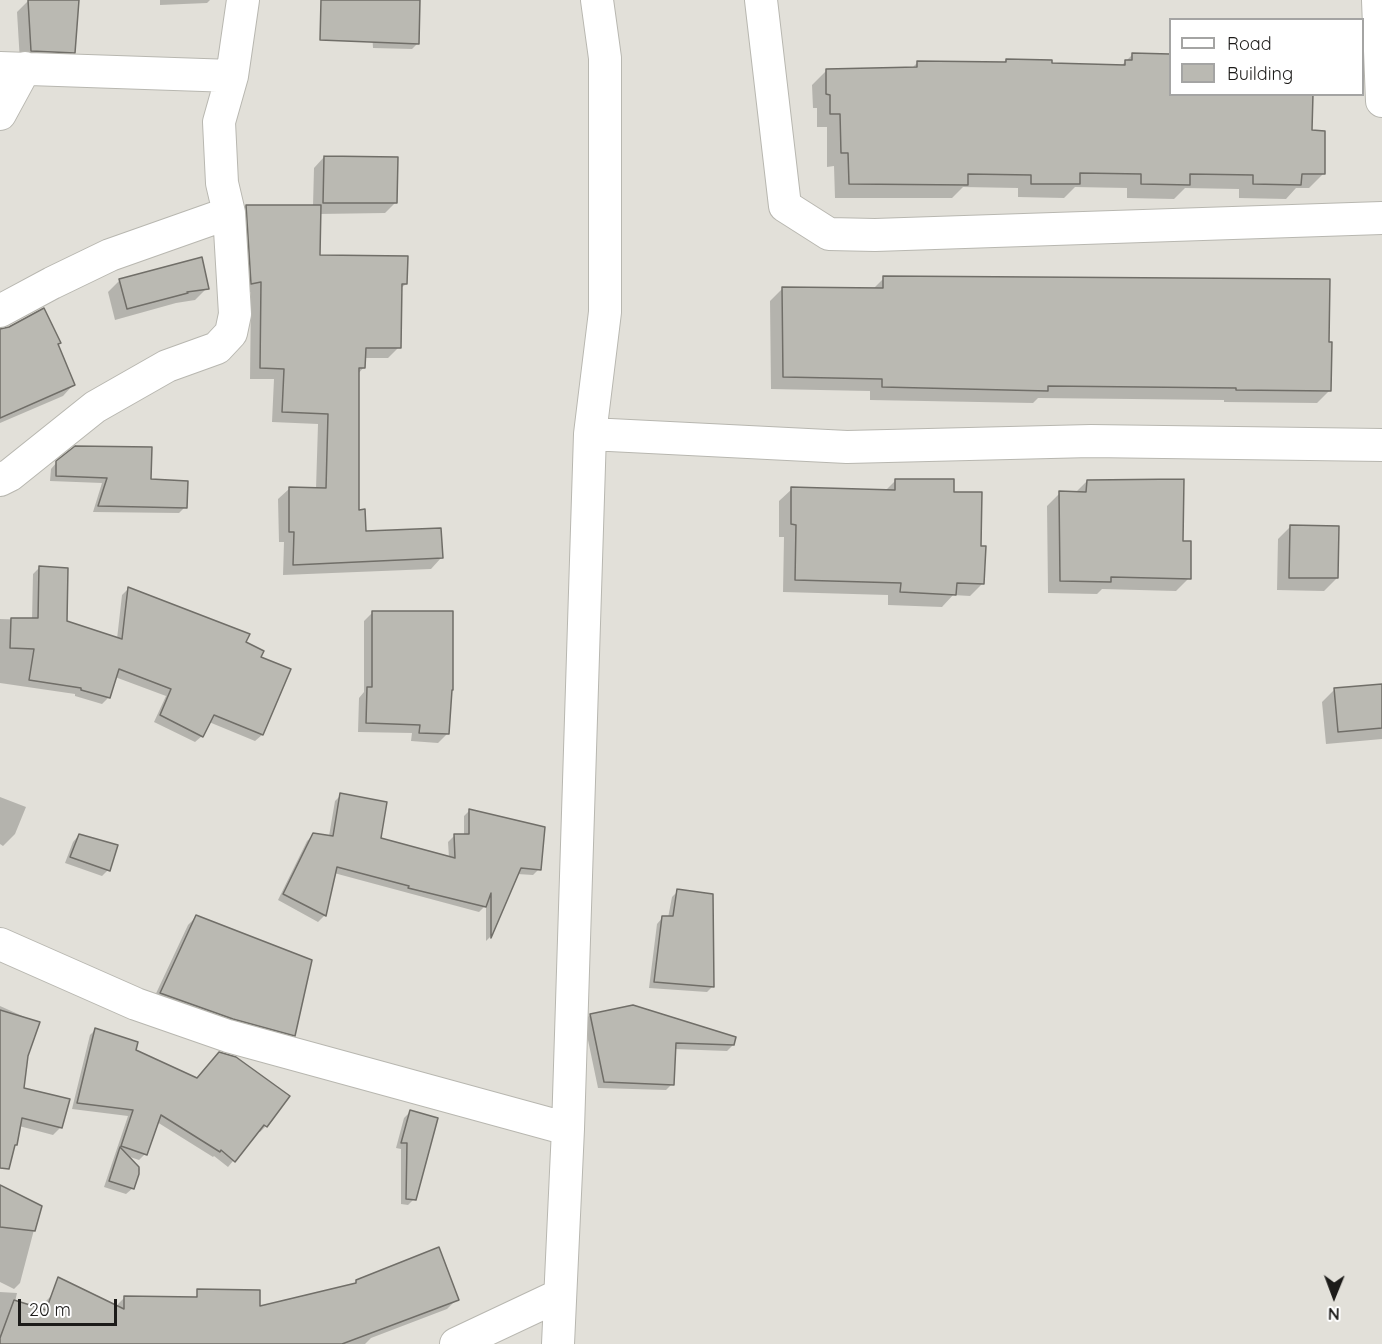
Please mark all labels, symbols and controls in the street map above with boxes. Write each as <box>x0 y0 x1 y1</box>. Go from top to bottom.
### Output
legend <box>1169 18 1364 96</box>
text: Road <box>1227 32 1272 55</box>
text: Building <box>1227 62 1293 85</box>
north arrow <box>1304 1266 1364 1326</box>
scale bar <box>21 1287 120 1325</box>
text: 20 m <box>29 1298 71 1321</box>
text: N <box>1328 1304 1340 1324</box>

